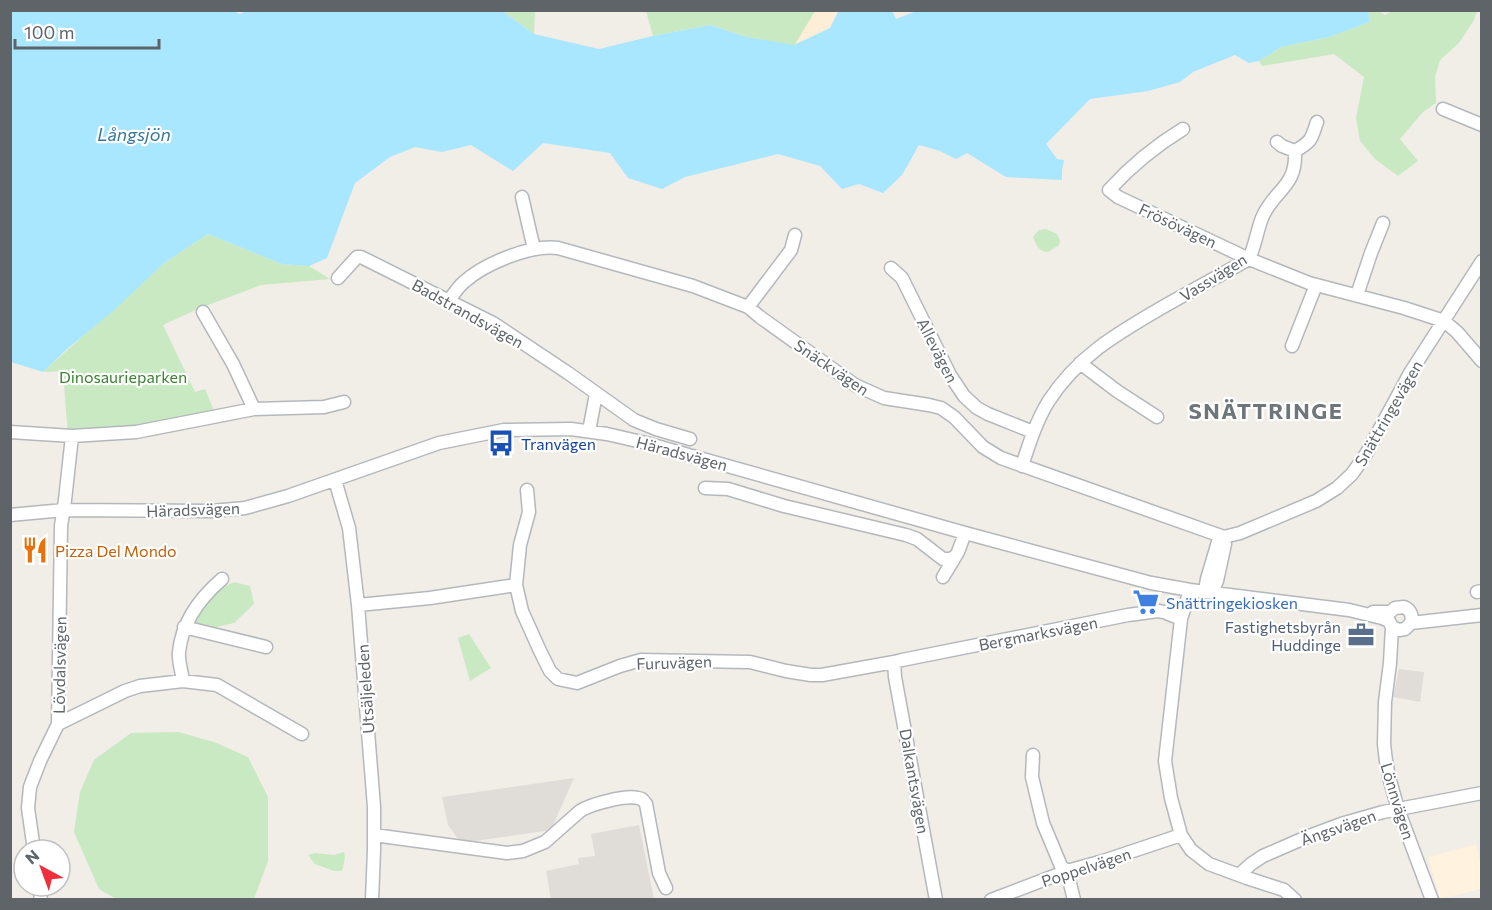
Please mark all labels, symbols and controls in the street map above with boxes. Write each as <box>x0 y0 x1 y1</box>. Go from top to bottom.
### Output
scale bar <box>15 12 159 50</box>
text: 100 m <box>24 21 74 43</box>
water label: Långsjön <box>97 123 171 145</box>
street label: Frösövägen <box>1136 199 1220 251</box>
street label: Vassvägen <box>1176 249 1250 305</box>
street label: Badstrandsvägen <box>409 275 527 351</box>
street label: Allevägen <box>914 315 962 385</box>
street label: Snäckvägen <box>791 335 873 399</box>
street label: Snättringevägen <box>1350 357 1426 469</box>
park label: Dinosaurieparken <box>59 367 187 386</box>
district label: SNÄTTRINGE <box>1189 397 1343 424</box>
bus stop icon: Tranvägen <box>486 428 516 458</box>
street label: Häradsvägen <box>634 432 730 474</box>
place label: Tranvägen <box>521 434 596 453</box>
street label: Häradsvägen <box>146 498 240 520</box>
restaurant icon: Pizza Del Mondo <box>20 535 50 565</box>
place label: Pizza Del Mondo <box>55 541 177 560</box>
supermarket icon: Snättringekiosken <box>1131 587 1161 617</box>
place label: Snättringekiosken <box>1166 593 1298 612</box>
street label: Bergmarksvägen <box>977 612 1099 654</box>
street label: Lövdalsvägen <box>49 616 69 714</box>
place label: Fastighetsbyrån Huddinge <box>1225 617 1341 654</box>
office icon: Fastighetsbyrån Huddinge <box>1346 620 1376 650</box>
street label: Utsäljeleden <box>352 644 378 734</box>
street label: Furuvägen <box>636 651 712 673</box>
street label: Dalkantsvägen <box>896 727 934 835</box>
street label: Lönnvägen <box>1377 760 1419 842</box>
street label: Ängsvägen <box>1298 805 1378 849</box>
north arrow <box>12 838 72 898</box>
street label: Poppelvägen <box>1039 844 1133 890</box>
text: N <box>21 845 43 867</box>

